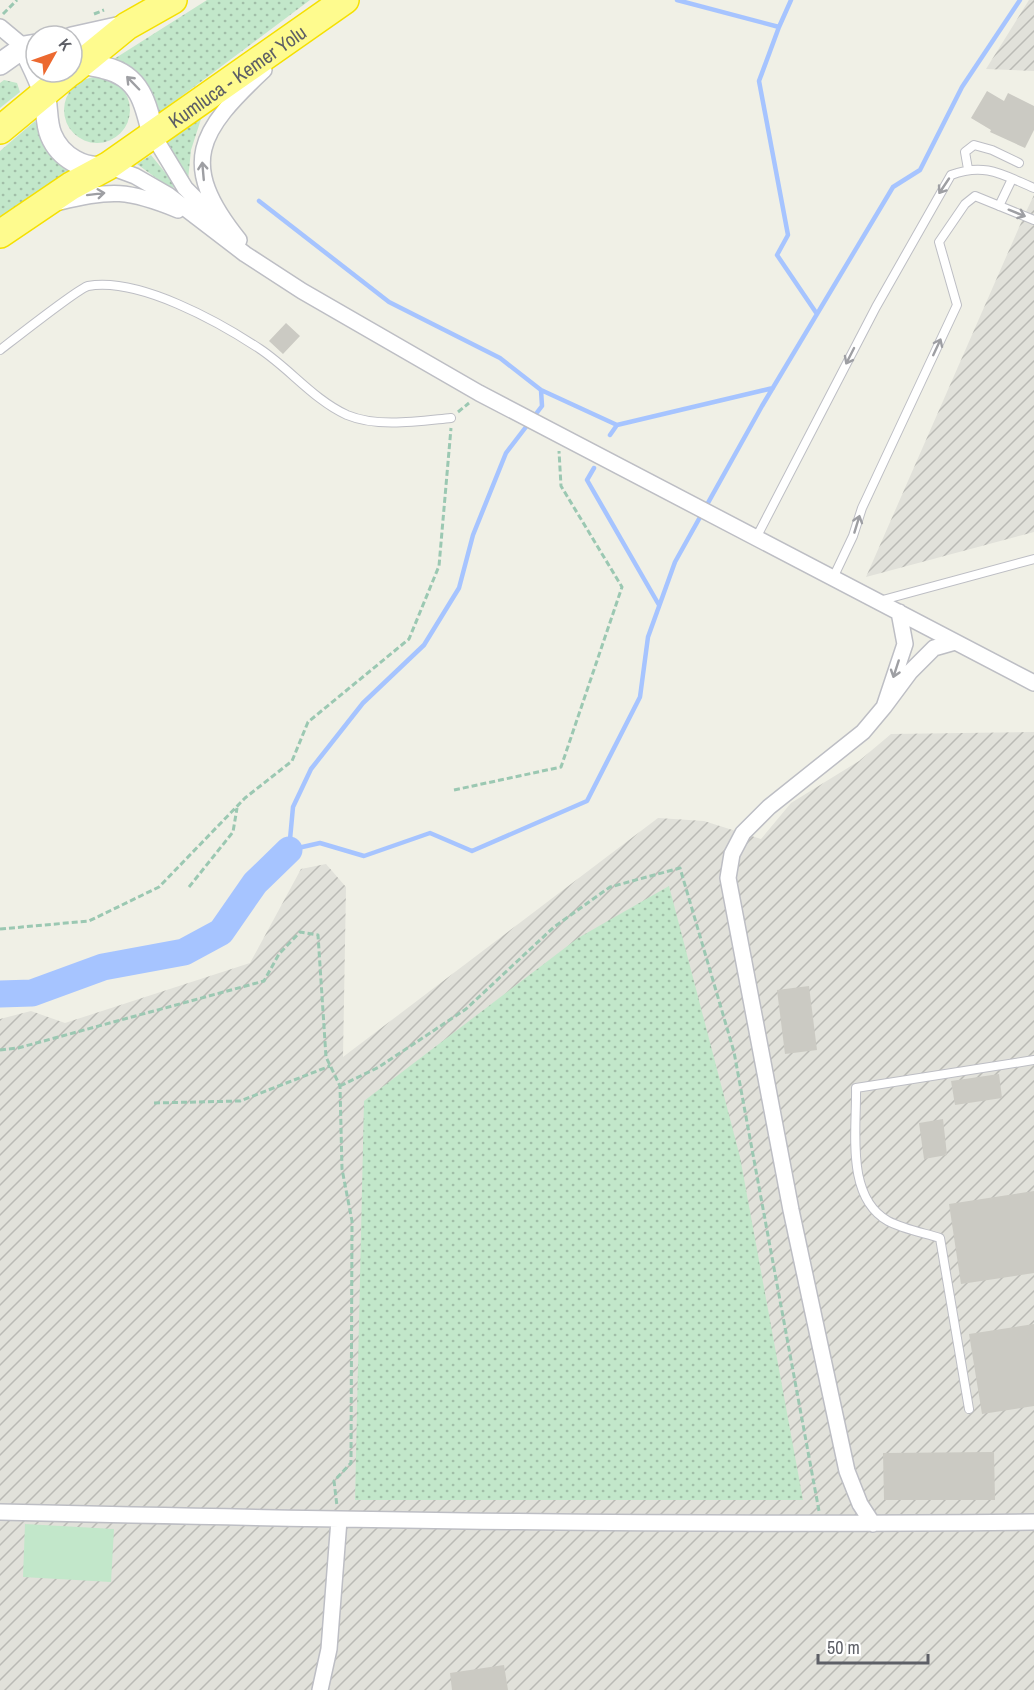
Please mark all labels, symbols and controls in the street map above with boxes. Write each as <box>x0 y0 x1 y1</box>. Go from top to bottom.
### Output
street label: Kumluca - Kemer Yolu <box>162 18 311 133</box>
north arrow <box>24 24 84 84</box>
text: K <box>54 34 77 55</box>
one-way arrow <box>126 76 140 91</box>
one-way arrow <box>197 162 208 182</box>
one-way arrow <box>938 177 950 193</box>
one-way arrow <box>86 188 106 199</box>
one-way arrow <box>1007 208 1026 219</box>
one-way arrow <box>932 339 944 357</box>
one-way arrow <box>844 347 855 365</box>
one-way arrow <box>852 515 863 534</box>
one-way arrow <box>890 659 901 678</box>
scale bar <box>818 1627 928 1665</box>
text: 50 m <box>827 1635 860 1660</box>

